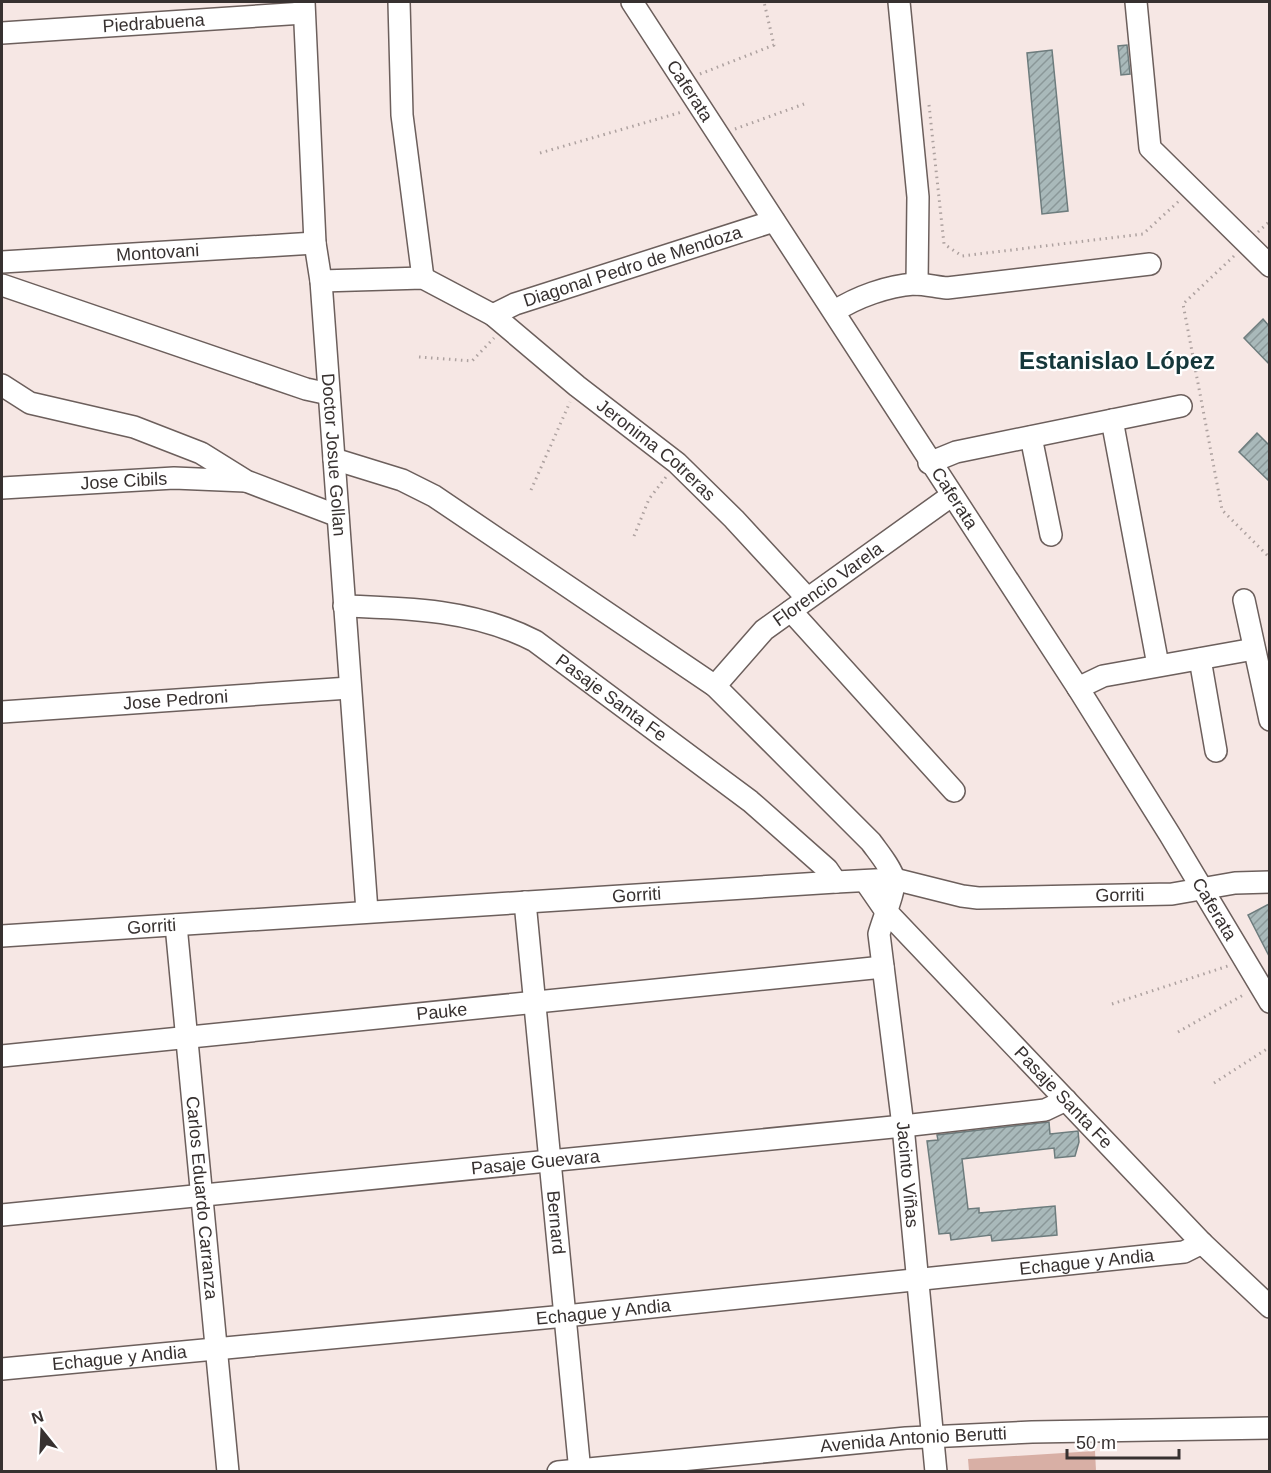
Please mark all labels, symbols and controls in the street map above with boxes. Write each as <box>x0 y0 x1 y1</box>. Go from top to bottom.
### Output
street label: Piedrabuena <box>102 10 206 36</box>
street label: Caferata <box>663 56 718 126</box>
street label: Diagonal Pedro de Mendoza <box>521 222 745 311</box>
street label: Montovani <box>116 240 200 265</box>
district label: Estanislao López <box>1019 347 1215 374</box>
street label: Doctor Josue Gollan <box>318 373 350 537</box>
street label: Jeronima Cotreras <box>593 395 719 505</box>
street label: Caferata <box>927 464 982 534</box>
street label: Jose Cibils <box>80 468 168 493</box>
street label: Florencio Varela <box>769 538 887 630</box>
street label: Pasaje Santa Fe <box>552 650 671 746</box>
street label: Jose Pedroni <box>122 686 229 714</box>
street label: Caferata <box>1188 874 1241 945</box>
street label: Gorriti <box>612 883 662 906</box>
street label: Gorriti <box>1095 885 1145 906</box>
street label: Gorriti <box>127 915 177 938</box>
street label: Pauke <box>415 999 468 1024</box>
street label: Pasaje Santa Fe <box>1010 1042 1117 1153</box>
street label: Carlos Eduardo Carranza <box>182 1095 222 1301</box>
street label: Jacinto Viñas <box>892 1120 923 1229</box>
street label: Pasaje Guevara <box>470 1146 602 1179</box>
street label: Bernard <box>543 1190 569 1255</box>
street label: Echague y Andia <box>1018 1245 1156 1279</box>
street label: Echague y Andia <box>535 1295 673 1329</box>
street label: Echague y Andia <box>51 1342 189 1374</box>
north arrow <box>12 1401 72 1461</box>
text: N <box>29 1407 46 1427</box>
scale bar <box>1067 1422 1180 1460</box>
street label: Avenida Antonio Berutti <box>819 1423 1007 1456</box>
text: 50 m <box>1076 1433 1116 1453</box>

